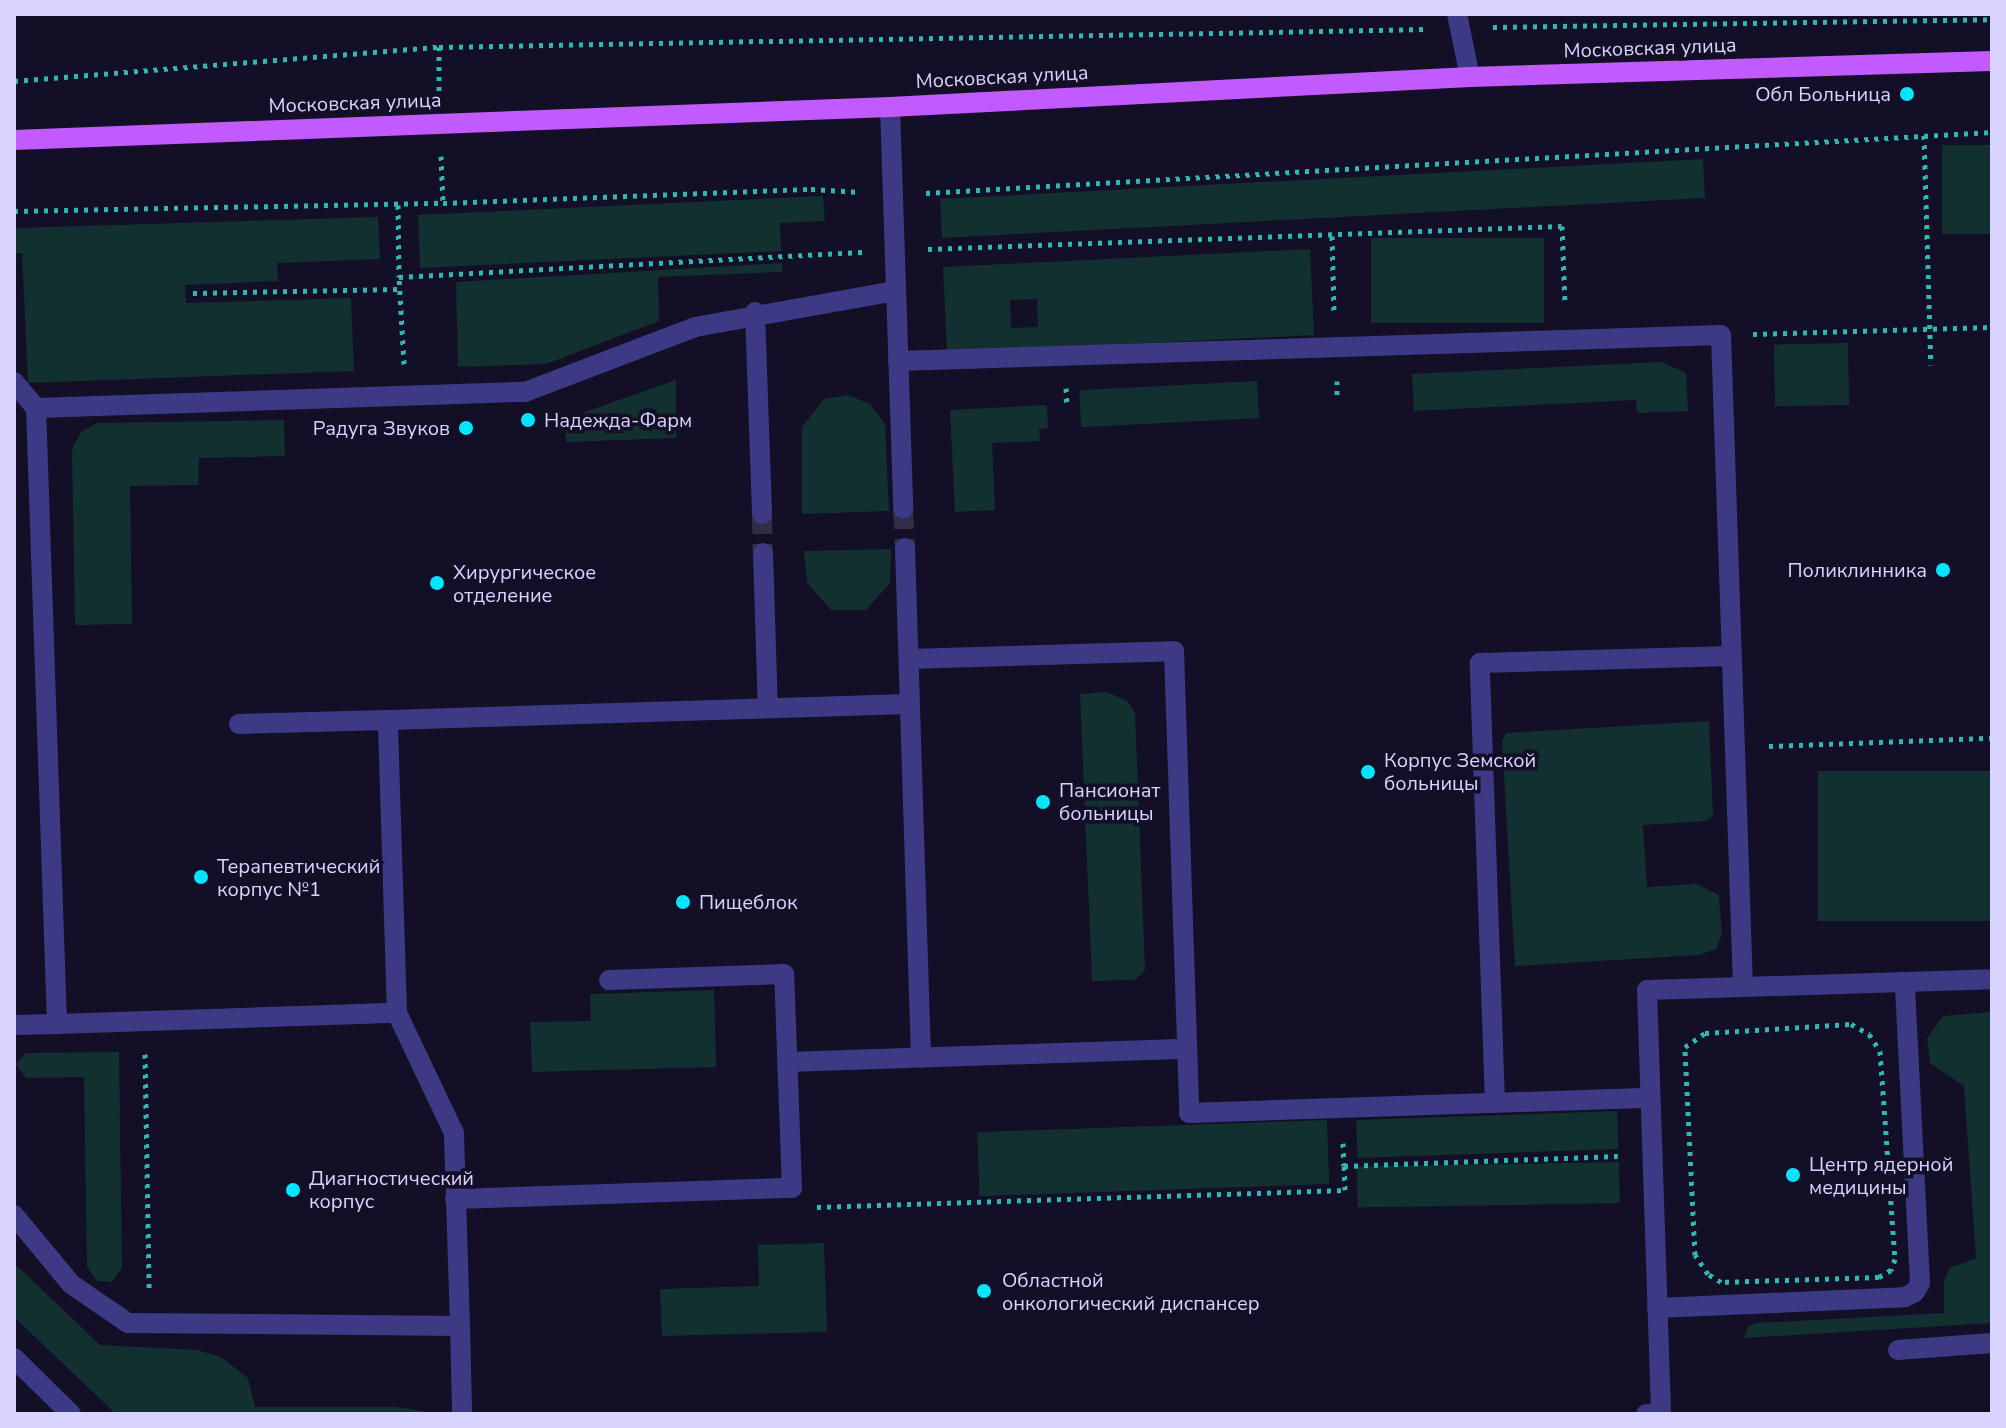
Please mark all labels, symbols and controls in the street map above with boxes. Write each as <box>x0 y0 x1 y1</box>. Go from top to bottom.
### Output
street label: Московская улица <box>1563 33 1737 63</box>
street label: Московская улица <box>915 60 1089 94</box>
place label: Обл Больница <box>1755 82 1891 106</box>
marker: Обл Больница <box>1898 85 1916 103</box>
street label: Московская улица <box>268 88 442 118</box>
place label: Надежда-Фарм <box>544 408 692 432</box>
marker: Надежда-Фарм <box>519 411 537 429</box>
place label: Радуга Звуков <box>313 416 450 440</box>
marker: Радуга Звуков <box>457 419 475 437</box>
place label: Поликлинника <box>1787 558 1927 582</box>
place label: Хирургическое отделение <box>453 560 596 607</box>
marker: Поликлинника <box>1934 561 1952 579</box>
marker: Хирургическое отделение <box>428 574 446 592</box>
place label: Корпус Земской больницы <box>1384 748 1536 795</box>
marker: Корпус Земской больницы <box>1359 763 1377 781</box>
place label: Пансионат больницы <box>1059 778 1160 825</box>
marker: Пансионат больницы <box>1034 793 1052 811</box>
place label: Терапевтический корпус №1 <box>217 854 380 901</box>
marker: Терапевтический корпус №1 <box>192 868 210 886</box>
place label: Пищеблок <box>699 890 798 914</box>
marker: Пищеблок <box>674 893 692 911</box>
place label: Центр ядерной медицины <box>1809 1152 1953 1199</box>
place label: Диагностический корпус <box>309 1166 474 1213</box>
marker: Центр ядерной медицины <box>1784 1166 1802 1184</box>
marker: Диагностический корпус <box>284 1181 302 1199</box>
place label: Областной онкологический диспансер <box>1002 1268 1260 1315</box>
marker: Областной онкологический диспансер <box>973 1280 995 1302</box>

